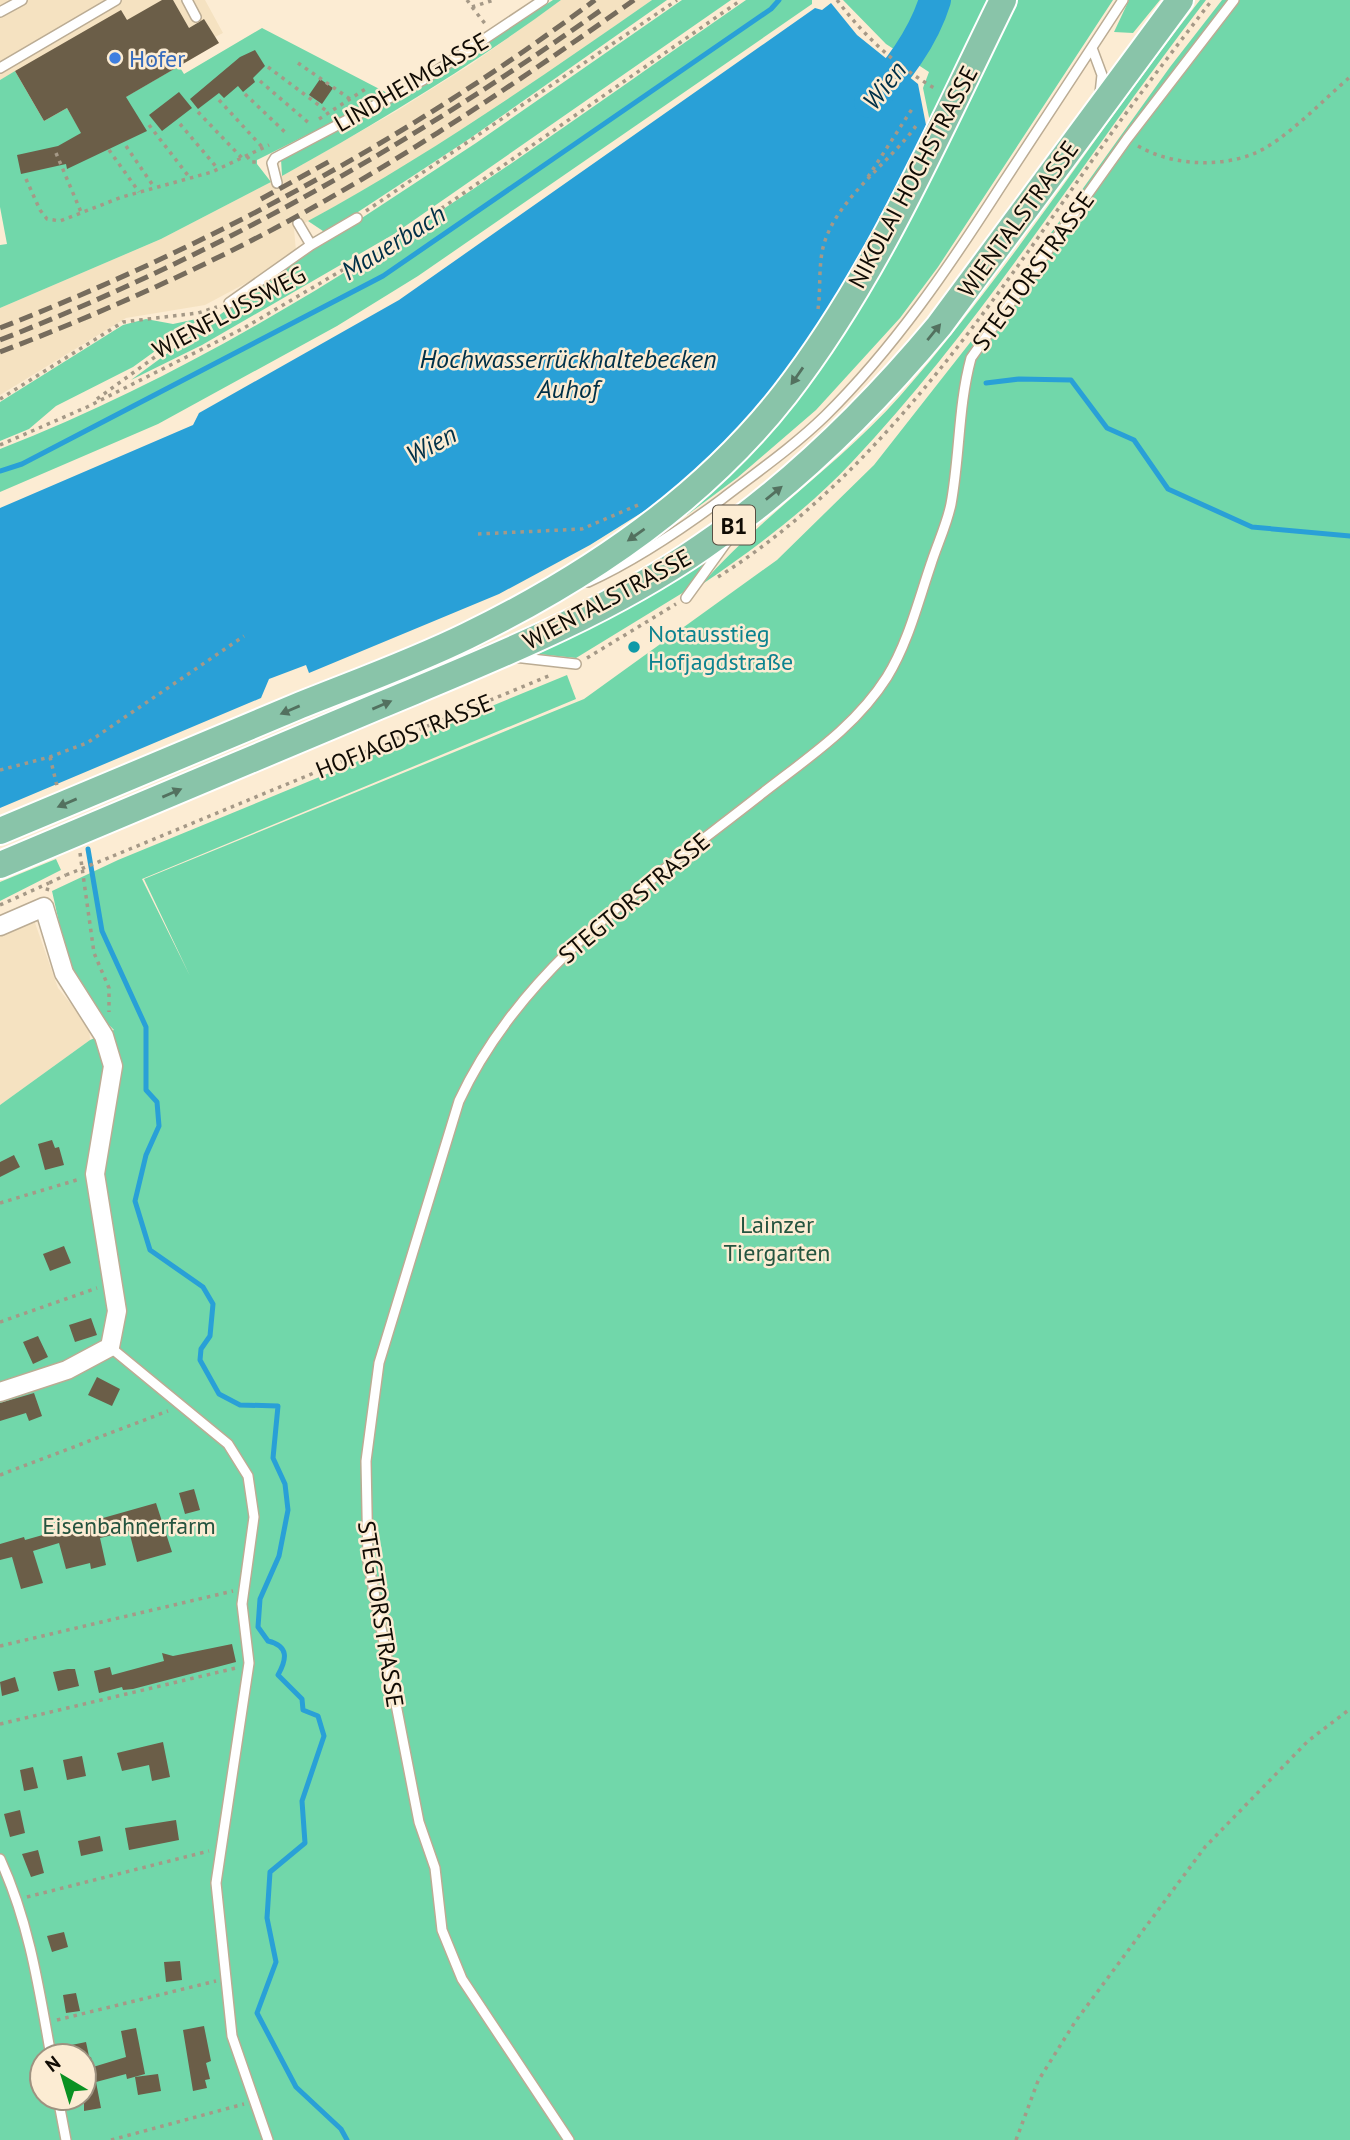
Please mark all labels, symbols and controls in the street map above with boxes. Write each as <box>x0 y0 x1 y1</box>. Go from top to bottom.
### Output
street label: LINDHEIMGASSE <box>328 25 494 139</box>
place label: Hofer <box>129 43 185 74</box>
marker: Hofer <box>107 50 123 66</box>
water label: Wien <box>855 54 913 116</box>
street label: NIKOLAI HOCHSTRASSE <box>841 60 985 294</box>
street label: WIENTALSTRASSE <box>951 135 1085 303</box>
street label: STEGTORSTRASSE <box>965 186 1101 356</box>
water label: Mauerbach <box>335 197 451 287</box>
street label: WIENFLUSSWEG <box>147 259 311 365</box>
one-way arrow <box>927 324 942 342</box>
water label: Hochwasserrückhaltebecken Auhof <box>419 342 717 405</box>
one-way arrow <box>790 367 804 385</box>
water label: Wien <box>400 417 462 471</box>
one-way arrow <box>765 486 783 501</box>
road number: B1 <box>713 505 755 544</box>
one-way arrow <box>627 528 645 542</box>
street label: WIENTALSTRASSE <box>518 542 696 656</box>
place label: Notausstieg Hofjagdstraße <box>648 618 793 677</box>
marker: Notausstieg Hofjagdstraße <box>626 639 642 655</box>
street label: HOFJAGDSTRASSE <box>311 686 497 786</box>
one-way arrow <box>372 699 392 711</box>
one-way arrow <box>279 704 300 715</box>
one-way arrow <box>162 787 182 799</box>
one-way arrow <box>57 797 77 809</box>
street label: STEGTORSTRASSE <box>552 826 716 970</box>
park label: Lainzer Tiergarten <box>724 1209 830 1268</box>
park label: Eisenbahnerfarm <box>42 1510 216 1541</box>
street label: STEGTORSTRASSE <box>351 1518 411 1710</box>
north arrow <box>28 2042 98 2112</box>
text: N <box>40 2050 65 2077</box>

